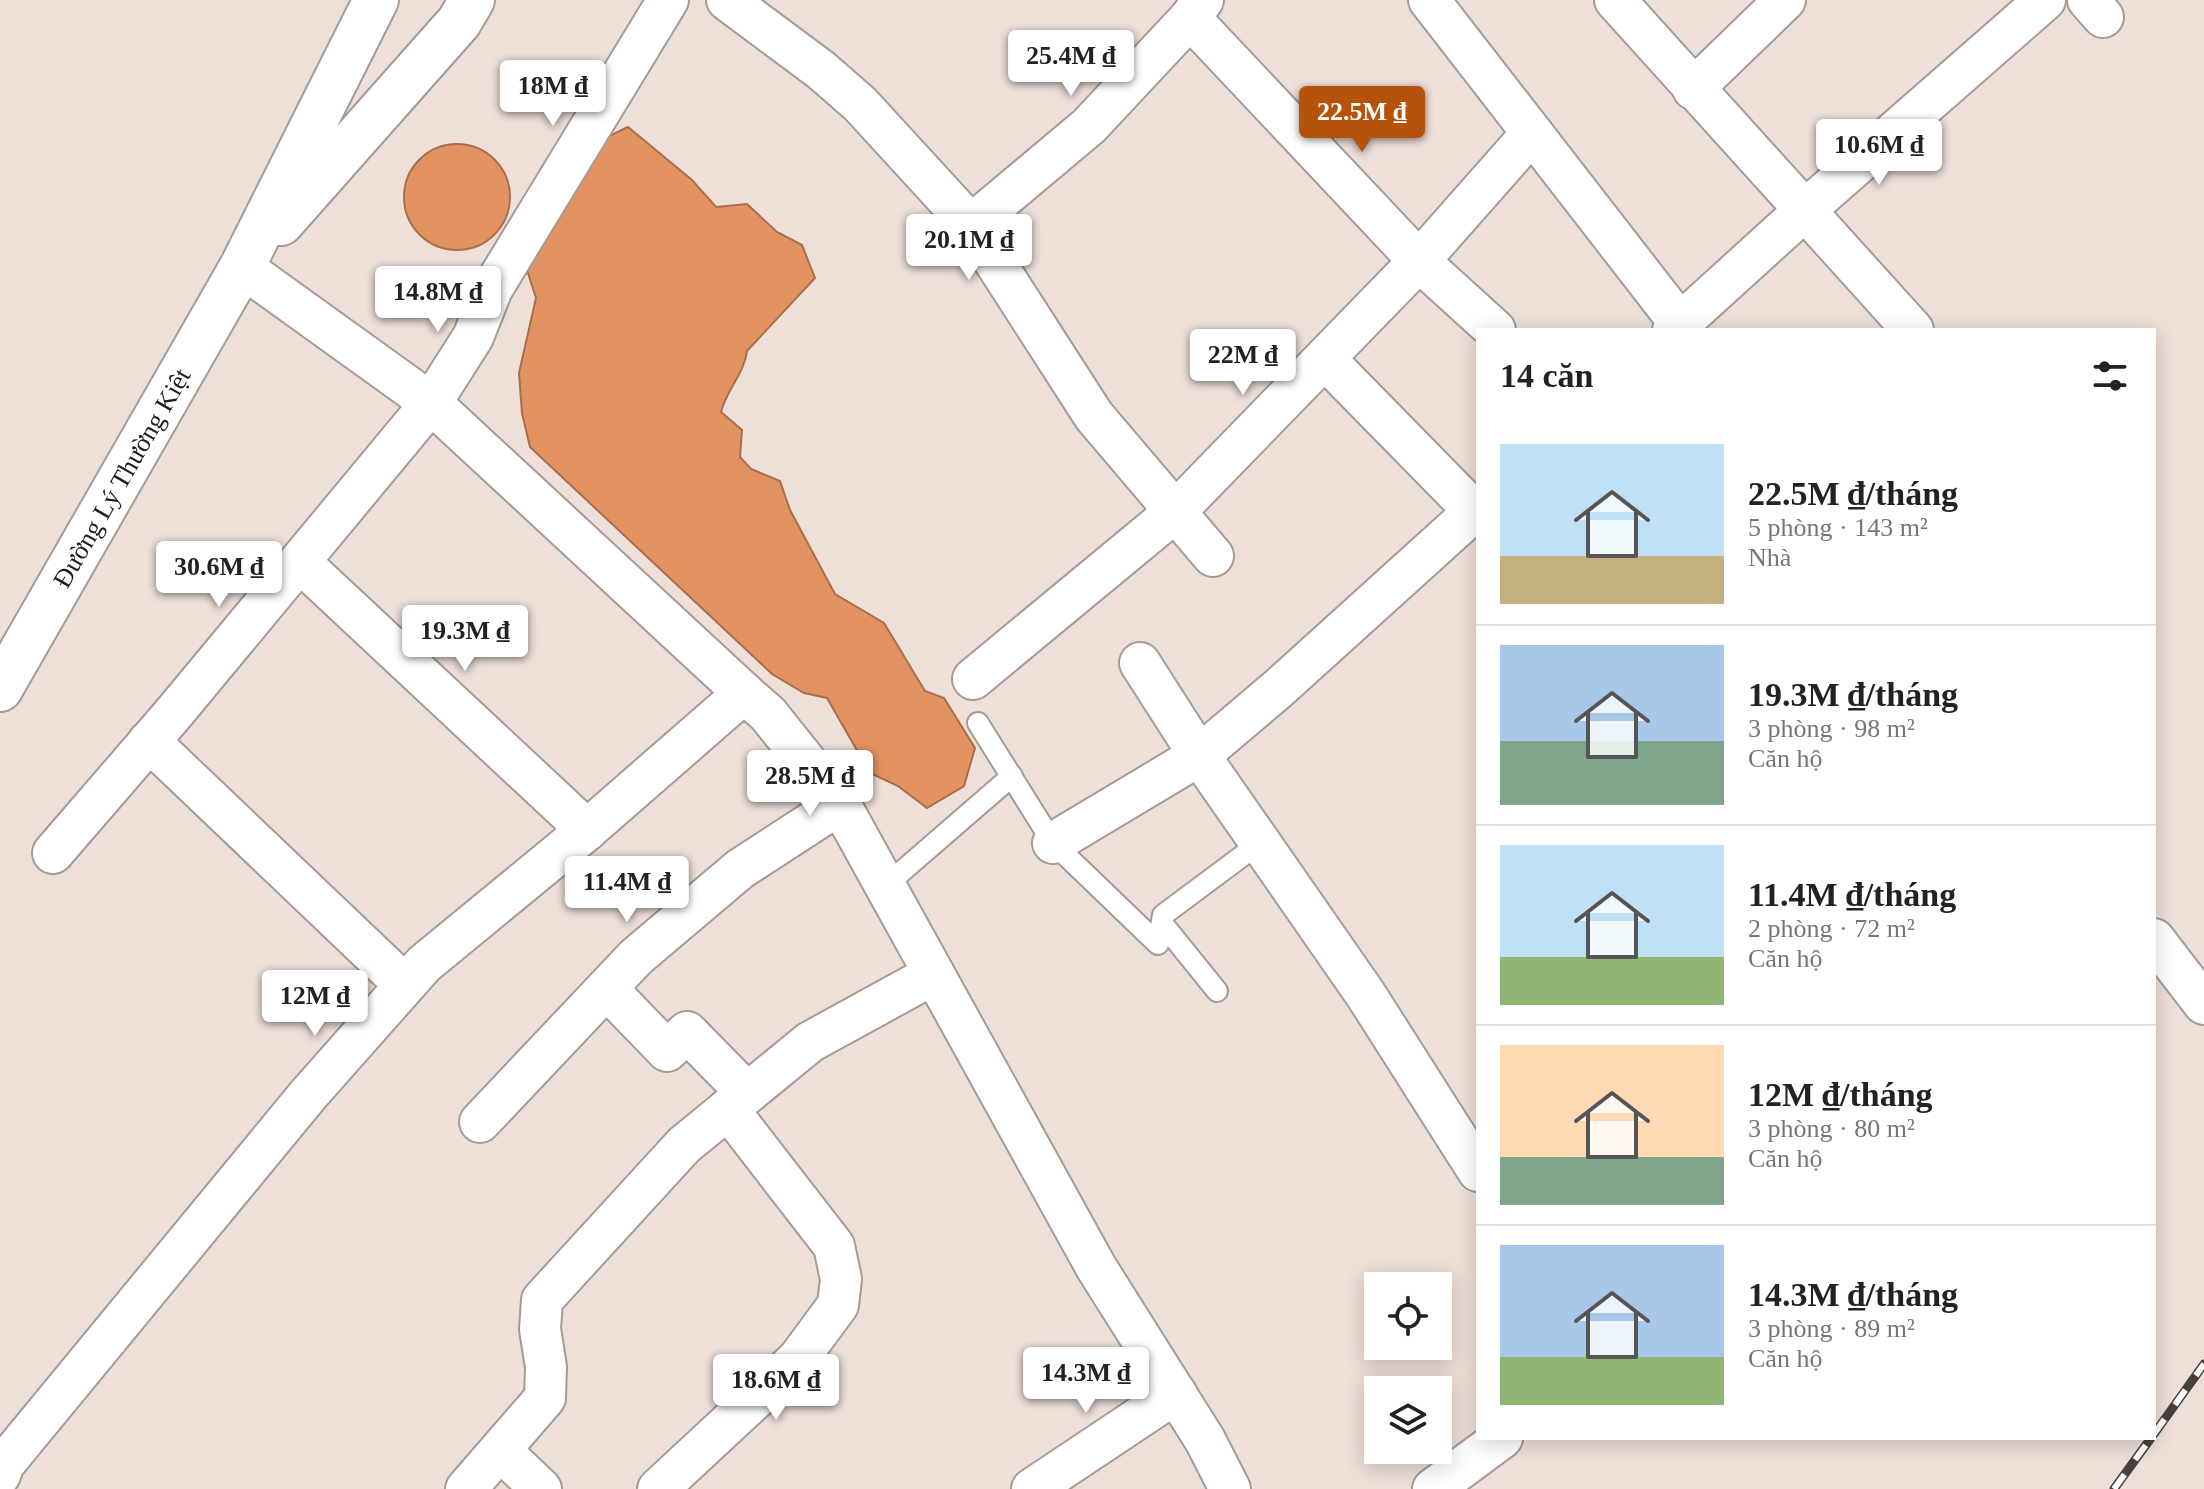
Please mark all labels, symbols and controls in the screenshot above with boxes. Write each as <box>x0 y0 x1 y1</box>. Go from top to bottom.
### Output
pin: 25.4M ₫ <box>997 30 1145 98</box>
text: 25.4M ₫ <box>1026 41 1116 70</box>
pin: 18M ₫ <box>497 60 609 128</box>
text: 18M ₫ <box>518 71 588 100</box>
pin: 22.5M ₫ <box>1288 86 1436 154</box>
text: 22.5M ₫ <box>1317 97 1407 126</box>
pin: 10.6M ₫ <box>1805 119 1953 187</box>
text: 10.6M ₫ <box>1834 130 1924 159</box>
pin: 20.1M ₫ <box>895 214 1043 282</box>
text: 20.1M ₫ <box>924 225 1014 254</box>
pin: 14.8M ₫ <box>364 266 512 334</box>
text: 14.8M ₫ <box>393 277 483 306</box>
pin: 22M ₫ <box>1187 329 1299 397</box>
text: 22M ₫ <box>1208 340 1278 369</box>
icon: filters <box>2088 354 2132 398</box>
text: 14 căn <box>1500 357 1594 394</box>
street label: Đường Lý Thường Kiệt <box>47 363 197 593</box>
text: 22.5M ₫/tháng <box>1748 475 1958 512</box>
icon: home <box>1564 476 1660 572</box>
text: 5 phòng · 143 m² <box>1748 513 1928 542</box>
pin: 30.6M ₫ <box>145 541 293 609</box>
text: Nhà <box>1748 543 1791 572</box>
text: 30.6M ₫ <box>174 552 264 581</box>
pin: 19.3M ₫ <box>391 605 539 673</box>
text: 19.3M ₫ <box>420 616 510 645</box>
text: 19.3M ₫/tháng <box>1748 676 1958 713</box>
icon: home <box>1564 677 1660 773</box>
text: 3 phòng · 98 m² <box>1748 714 1915 743</box>
text: Căn hộ <box>1748 744 1822 773</box>
pin: 28.5M ₫ <box>736 750 884 818</box>
text: 28.5M ₫ <box>765 761 855 790</box>
pin: 11.4M ₫ <box>553 856 701 924</box>
text: 11.4M ₫ <box>583 867 671 896</box>
text: 11.4M ₫/tháng <box>1748 876 1956 913</box>
icon: home <box>1564 877 1660 973</box>
text: 2 phòng · 72 m² <box>1748 914 1915 943</box>
text: Căn hộ <box>1748 944 1822 973</box>
pin: 12M ₫ <box>259 970 371 1038</box>
text: 12M ₫ <box>280 981 350 1010</box>
text: 12M ₫/tháng <box>1748 1076 1933 1113</box>
icon: home <box>1564 1077 1660 1173</box>
text: 3 phòng · 80 m² <box>1748 1114 1915 1143</box>
text: Căn hộ <box>1748 1144 1822 1173</box>
map controls <box>1364 1272 1452 1464</box>
button: locate <box>1364 1272 1452 1360</box>
text: 14.3M ₫/tháng <box>1748 1276 1958 1313</box>
icon: home <box>1564 1277 1660 1373</box>
text: 3 phòng · 89 m² <box>1748 1314 1915 1343</box>
text: Căn hộ <box>1748 1344 1822 1373</box>
pin: 14.3M ₫ <box>1012 1347 1160 1415</box>
pin: 18.6M ₫ <box>702 1354 850 1422</box>
text: 14.3M ₫ <box>1041 1358 1131 1387</box>
text: 18.6M ₫ <box>731 1365 821 1394</box>
button: layers <box>1364 1376 1452 1464</box>

